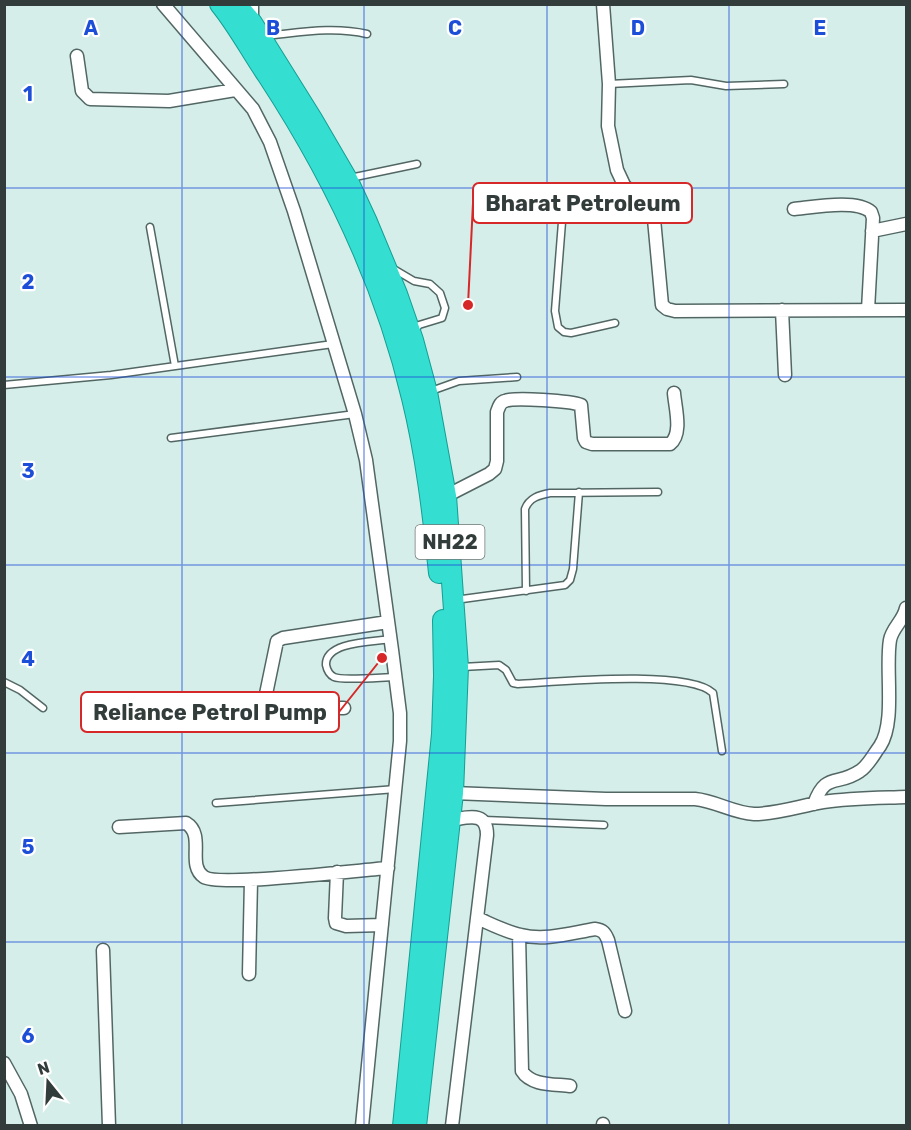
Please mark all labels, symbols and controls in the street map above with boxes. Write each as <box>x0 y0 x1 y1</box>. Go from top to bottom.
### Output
text: A <box>84 16 99 40</box>
text: B <box>266 16 280 40</box>
text: C <box>448 16 462 40</box>
text: D <box>631 16 645 40</box>
text: E <box>814 16 826 40</box>
text: 1 <box>23 82 33 106</box>
callout: Bharat Petroleum <box>473 183 692 223</box>
text: Bharat Petroleum <box>485 190 681 217</box>
text: 2 <box>22 270 35 294</box>
text: 3 <box>21 459 35 483</box>
road number: NH22 <box>416 525 484 559</box>
text: 4 <box>21 647 35 671</box>
callout: Reliance Petrol Pump <box>81 692 339 732</box>
text: Reliance Petrol Pump <box>93 699 327 726</box>
text: 5 <box>22 835 35 859</box>
text: 6 <box>21 1024 35 1048</box>
north arrow <box>18 1052 78 1112</box>
text: N <box>35 1057 52 1079</box>

